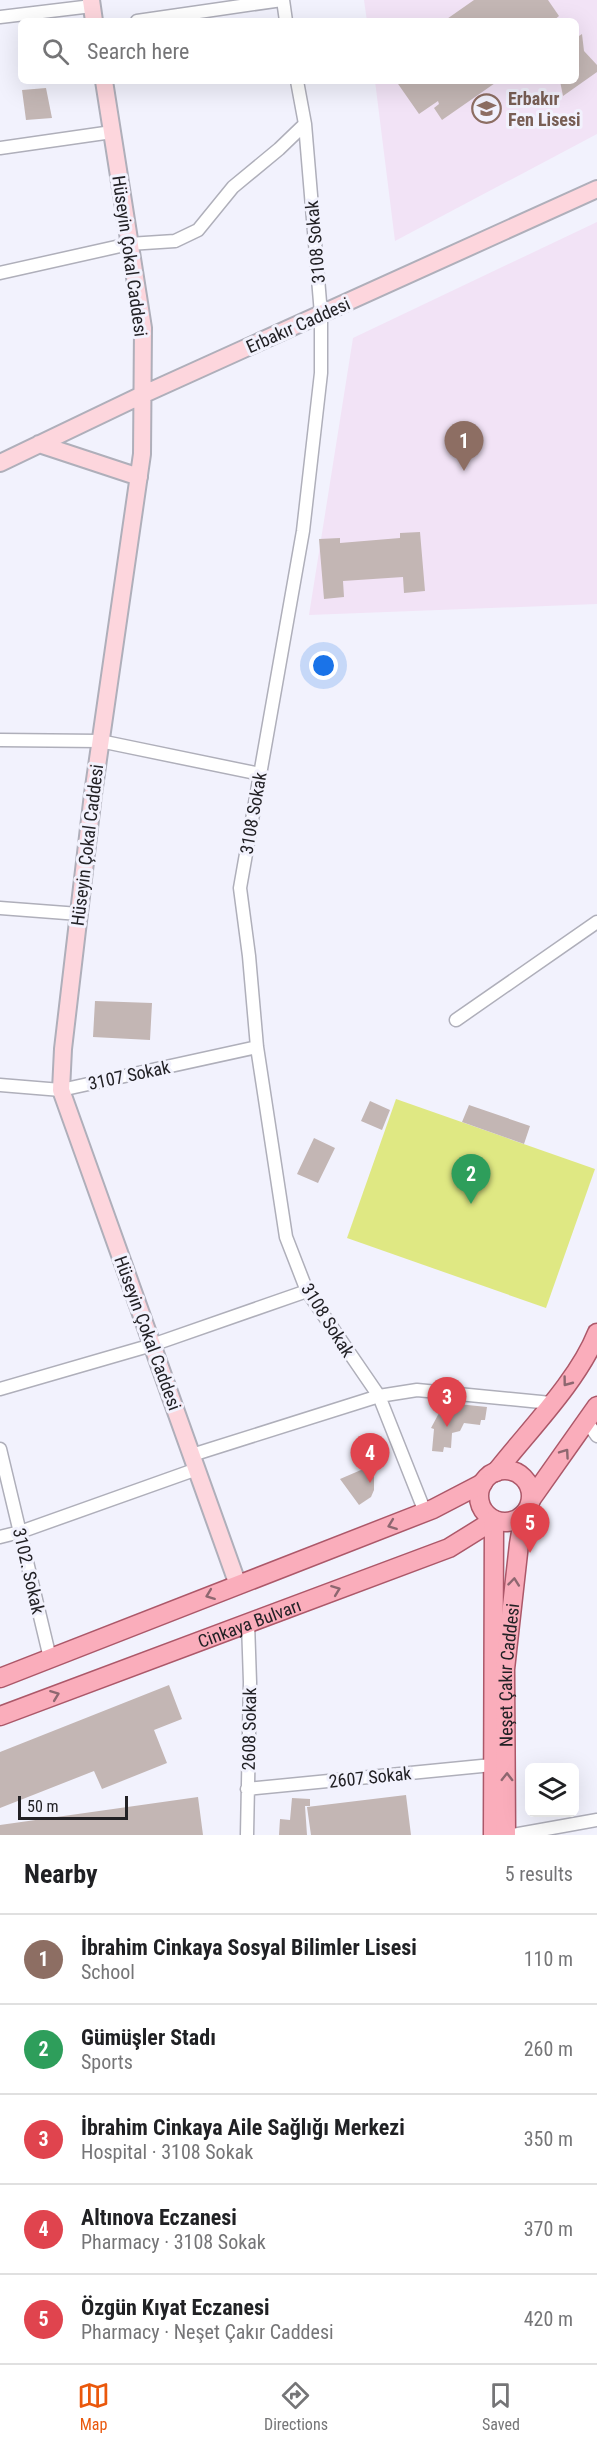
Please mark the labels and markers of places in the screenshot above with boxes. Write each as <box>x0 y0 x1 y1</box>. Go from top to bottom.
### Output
place label: Erbakır Fen Lisesi <box>508 88 581 130</box>
school or university icon: Erbakır Fen Lisesi <box>471 92 503 124</box>
pin: 1 <box>444 422 484 471</box>
pin: 2 <box>452 1154 490 1204</box>
pin: 3 <box>428 1378 466 1427</box>
pin: 4 <box>350 1434 389 1483</box>
pin: 5 <box>510 1504 550 1553</box>

